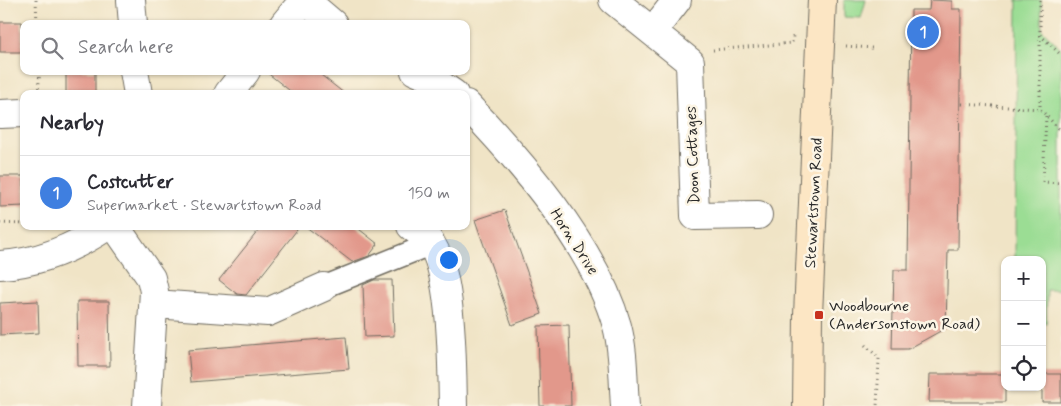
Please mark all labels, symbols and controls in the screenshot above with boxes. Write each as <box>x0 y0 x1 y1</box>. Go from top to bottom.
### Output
pin: 1 <box>907 13 939 51</box>
search box <box>20 20 470 75</box>
icon: search <box>38 34 66 62</box>
text: Search here <box>78 35 174 60</box>
street label: Doon Cottages <box>681 106 705 204</box>
text: Nearby <box>40 109 104 137</box>
street label: Stewartstown Road <box>800 137 828 269</box>
text: Costcutter <box>87 170 174 195</box>
text: 1 <box>52 183 60 204</box>
text: 150 m <box>408 183 450 204</box>
text: Supermarket · Stewartstown Road <box>87 195 321 216</box>
street label: Horn Drive <box>545 205 603 279</box>
your location <box>436 247 462 273</box>
map controls <box>1001 256 1046 391</box>
button: + <box>1001 256 1046 301</box>
place label: Woodbourne (Andersonstown Road) <box>829 296 980 335</box>
button: − <box>1001 301 1046 346</box>
marker: Woodbourne (Andersonstown Road) <box>813 309 825 321</box>
button: locate <box>1001 346 1046 391</box>

